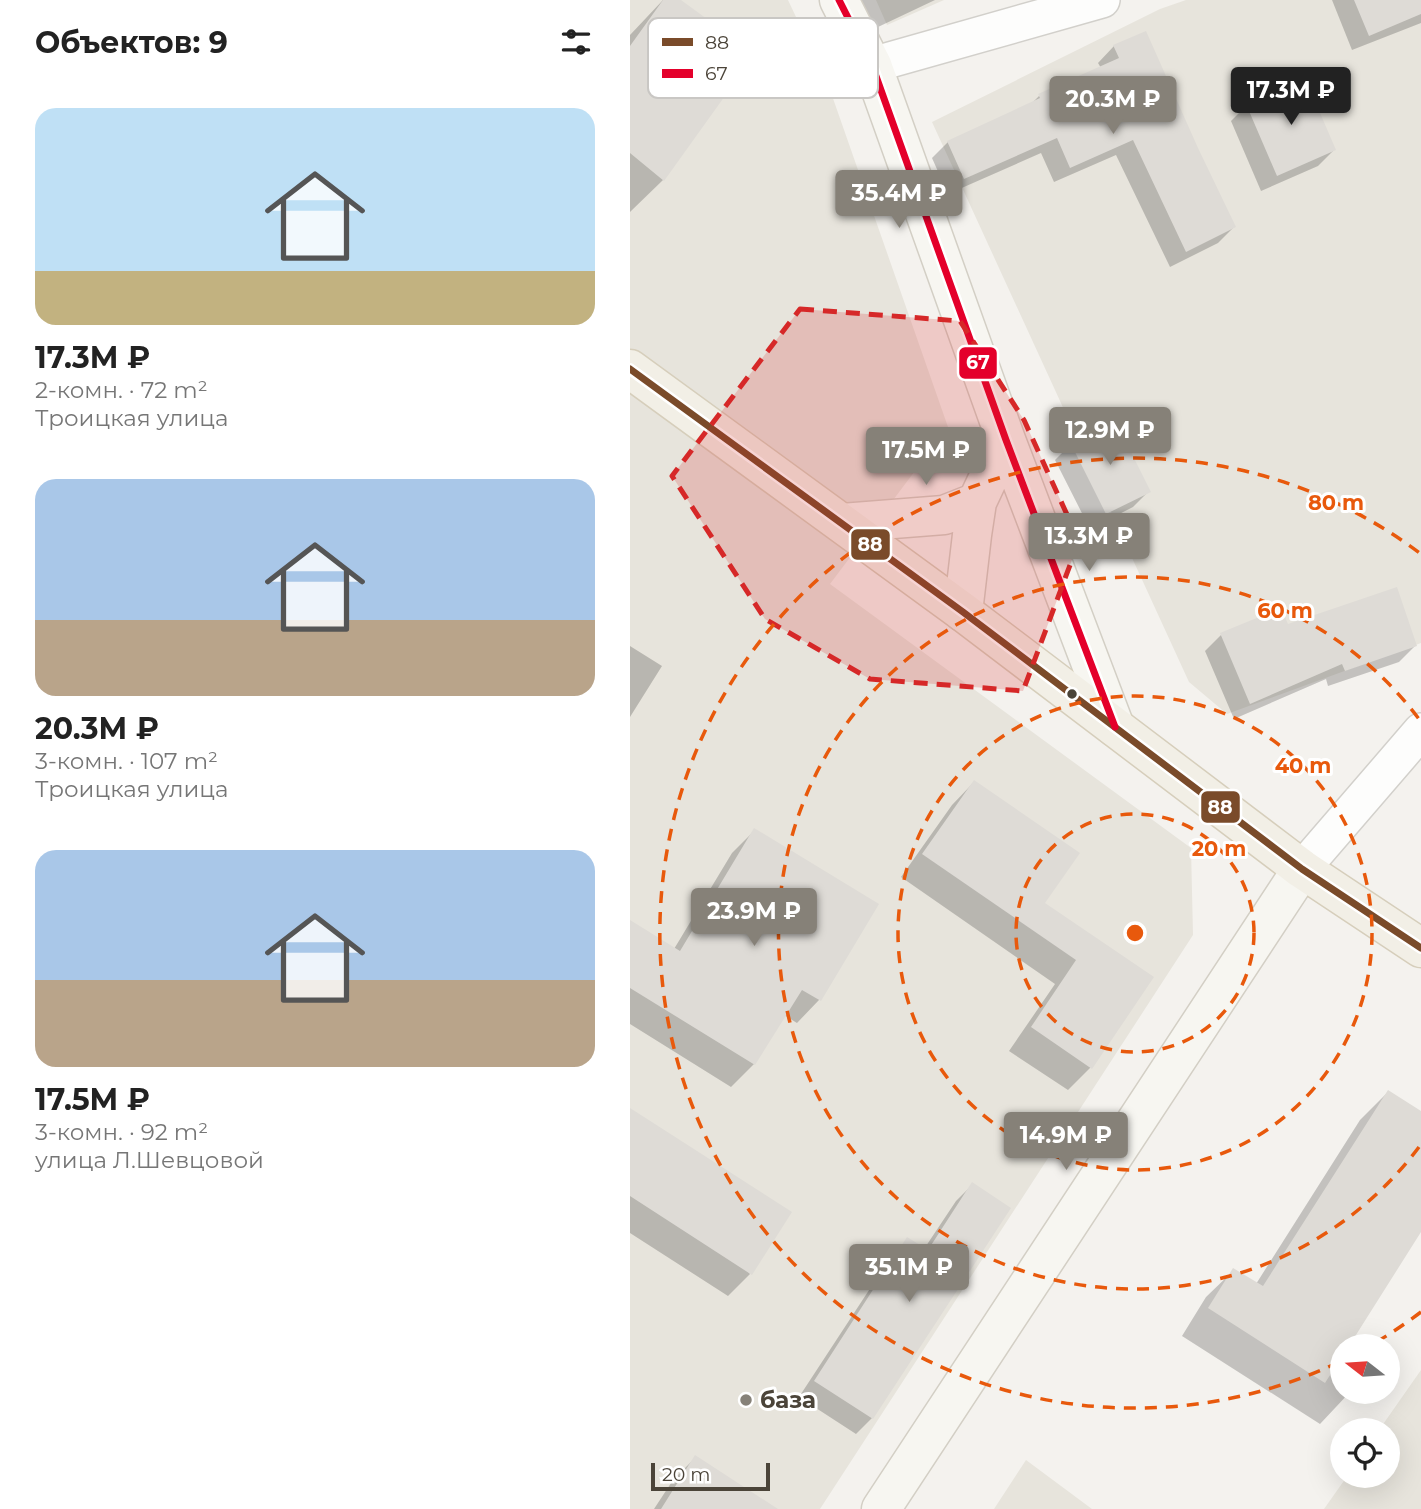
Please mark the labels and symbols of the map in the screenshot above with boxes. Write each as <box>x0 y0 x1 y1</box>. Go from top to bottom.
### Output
legend <box>648 18 878 98</box>
text: 88 <box>705 31 729 54</box>
text: 67 <box>705 62 728 85</box>
pin: 17.3M ₽ <box>1226 68 1356 127</box>
pin: 20.3M ₽ <box>1048 76 1178 136</box>
pin: 35.4M ₽ <box>834 170 964 230</box>
line badge: 67 <box>958 346 998 380</box>
text: 67 <box>966 351 990 374</box>
pin: 12.9M ₽ <box>1045 407 1175 467</box>
pin: 17.5M ₽ <box>861 428 991 487</box>
text: 80 m <box>1308 490 1364 515</box>
pin: 13.3M ₽ <box>1024 514 1154 573</box>
line badge: 88 <box>850 528 891 561</box>
text: 88 <box>857 533 883 556</box>
text: 60 m <box>1257 598 1313 623</box>
unlabelled marker <box>1065 687 1079 701</box>
text: 40 m <box>1275 753 1331 778</box>
line badge: 88 <box>1200 790 1241 824</box>
text: 88 <box>1207 796 1233 819</box>
text: 20 m <box>1192 836 1246 861</box>
pin: 23.9M ₽ <box>689 888 819 948</box>
centre of rings <box>1123 921 1147 945</box>
pin: 14.9M ₽ <box>1001 1112 1131 1172</box>
pin: 35.1M ₽ <box>844 1244 974 1304</box>
north arrow <box>1330 1334 1400 1404</box>
place label: база <box>760 1386 816 1414</box>
marker: база <box>738 1392 754 1408</box>
scale bar <box>651 1460 770 1492</box>

